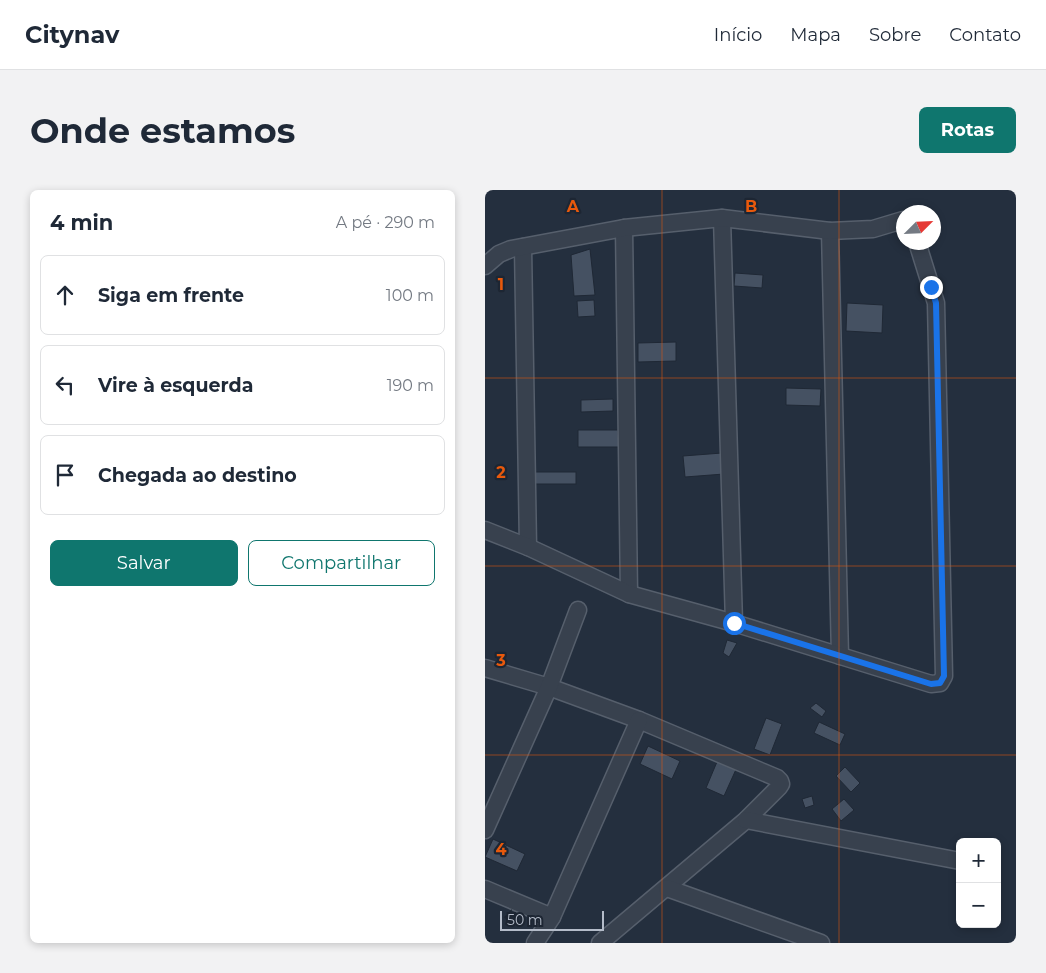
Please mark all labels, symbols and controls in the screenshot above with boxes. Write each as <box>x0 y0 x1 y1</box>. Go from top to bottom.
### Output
text: Citynav <box>25 20 119 49</box>
text: Início <box>714 24 762 46</box>
text: Mapa <box>790 24 841 46</box>
text: Sobre <box>869 24 921 46</box>
text: Contato <box>949 24 1021 46</box>
button: Rotas <box>919 107 1016 153</box>
text: Onde estamos <box>30 109 295 152</box>
text: A <box>566 197 580 216</box>
text: B <box>745 197 757 216</box>
north arrow <box>896 205 941 250</box>
text: 4 min <box>50 210 113 235</box>
text: A pé · 290 m <box>336 213 435 232</box>
text: 1 <box>498 275 504 294</box>
route end <box>920 276 943 299</box>
icon: ahead <box>51 281 79 309</box>
text: Siga em frente <box>98 284 244 307</box>
text: 100 m <box>386 286 434 305</box>
icon: left <box>51 371 79 399</box>
text: Vire à esquerda <box>98 374 253 397</box>
text: 190 m <box>387 376 434 395</box>
icon: arrive <box>51 461 79 489</box>
text: 2 <box>496 463 506 482</box>
text: Chegada ao destino <box>98 464 297 487</box>
button: Salvar <box>50 540 238 586</box>
button: Compartilhar <box>248 540 435 586</box>
route start <box>723 612 746 635</box>
text: 3 <box>495 651 506 670</box>
map controls <box>956 838 1001 928</box>
button: + <box>956 838 1001 883</box>
text: 4 <box>495 840 507 859</box>
button: − <box>956 883 1001 928</box>
scale bar <box>500 908 604 931</box>
text: 50 m <box>507 911 543 929</box>

